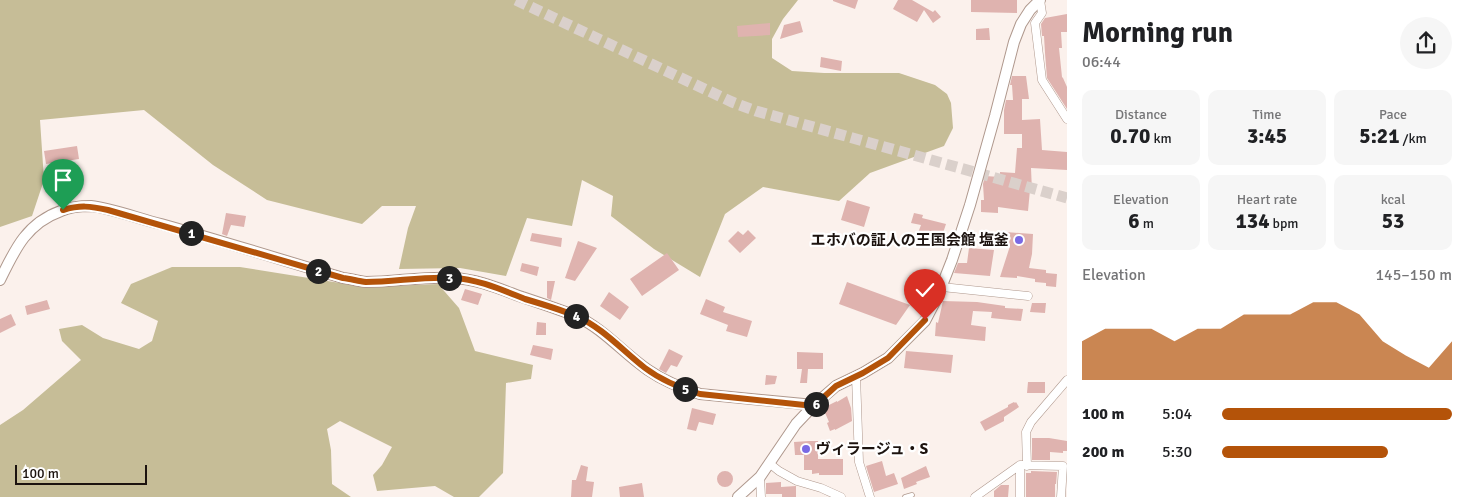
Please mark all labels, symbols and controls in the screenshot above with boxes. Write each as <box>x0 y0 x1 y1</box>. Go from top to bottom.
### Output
text: Morning run <box>1082 16 1233 50</box>
button: share <box>1400 17 1452 69</box>
text: 06:44 <box>1082 52 1121 72</box>
text: Distance <box>1115 106 1167 123</box>
text: Time <box>1253 106 1281 123</box>
text: Pace <box>1379 106 1407 123</box>
text: 0.70 <box>1110 123 1150 149</box>
text: 3:45 <box>1247 123 1287 149</box>
text: 5:21 <box>1359 123 1400 149</box>
text: km <box>1150 130 1172 147</box>
text: /km <box>1400 130 1427 147</box>
pin <box>42 159 84 210</box>
icon: arrive <box>49 166 77 194</box>
text: Elevation <box>1113 191 1169 208</box>
text: Heart rate <box>1237 191 1297 208</box>
text: kcal <box>1381 191 1405 208</box>
text: 6 <box>1128 208 1140 234</box>
text: 134 <box>1235 208 1269 234</box>
text: 53 <box>1382 208 1404 234</box>
text: m <box>1140 215 1154 232</box>
text: bpm <box>1269 215 1299 232</box>
pin: 1 <box>178 220 204 246</box>
text: 1 <box>188 225 195 242</box>
place label: エホバの証人の王国会館 塩釜 <box>811 231 1009 249</box>
marker: エホバの証人の王国会館 塩釜 <box>1013 234 1025 246</box>
pin: 2 <box>306 258 330 284</box>
text: 2 <box>315 263 322 280</box>
text: Elevation <box>1082 265 1146 285</box>
text: 145–150 m <box>1375 265 1452 285</box>
pin: 3 <box>436 266 462 290</box>
pin <box>904 269 946 320</box>
text: 3 <box>446 270 453 287</box>
icon: check <box>911 276 939 304</box>
pin: 4 <box>564 304 588 328</box>
text: 4 <box>573 308 580 325</box>
pin: 5 <box>672 376 698 402</box>
text: 5 <box>682 381 689 398</box>
pin: 6 <box>804 392 828 416</box>
text: 6 <box>813 396 820 413</box>
text: 100 m <box>1082 404 1124 424</box>
text: 5:04 <box>1162 404 1192 424</box>
place label: ヴィラージュ・S <box>816 440 928 458</box>
text: 200 m <box>1082 442 1124 462</box>
text: 5:30 <box>1162 442 1192 462</box>
marker: ヴィラージュ・S <box>800 443 812 455</box>
scale bar <box>15 462 148 485</box>
text: 100 m <box>22 465 59 482</box>

